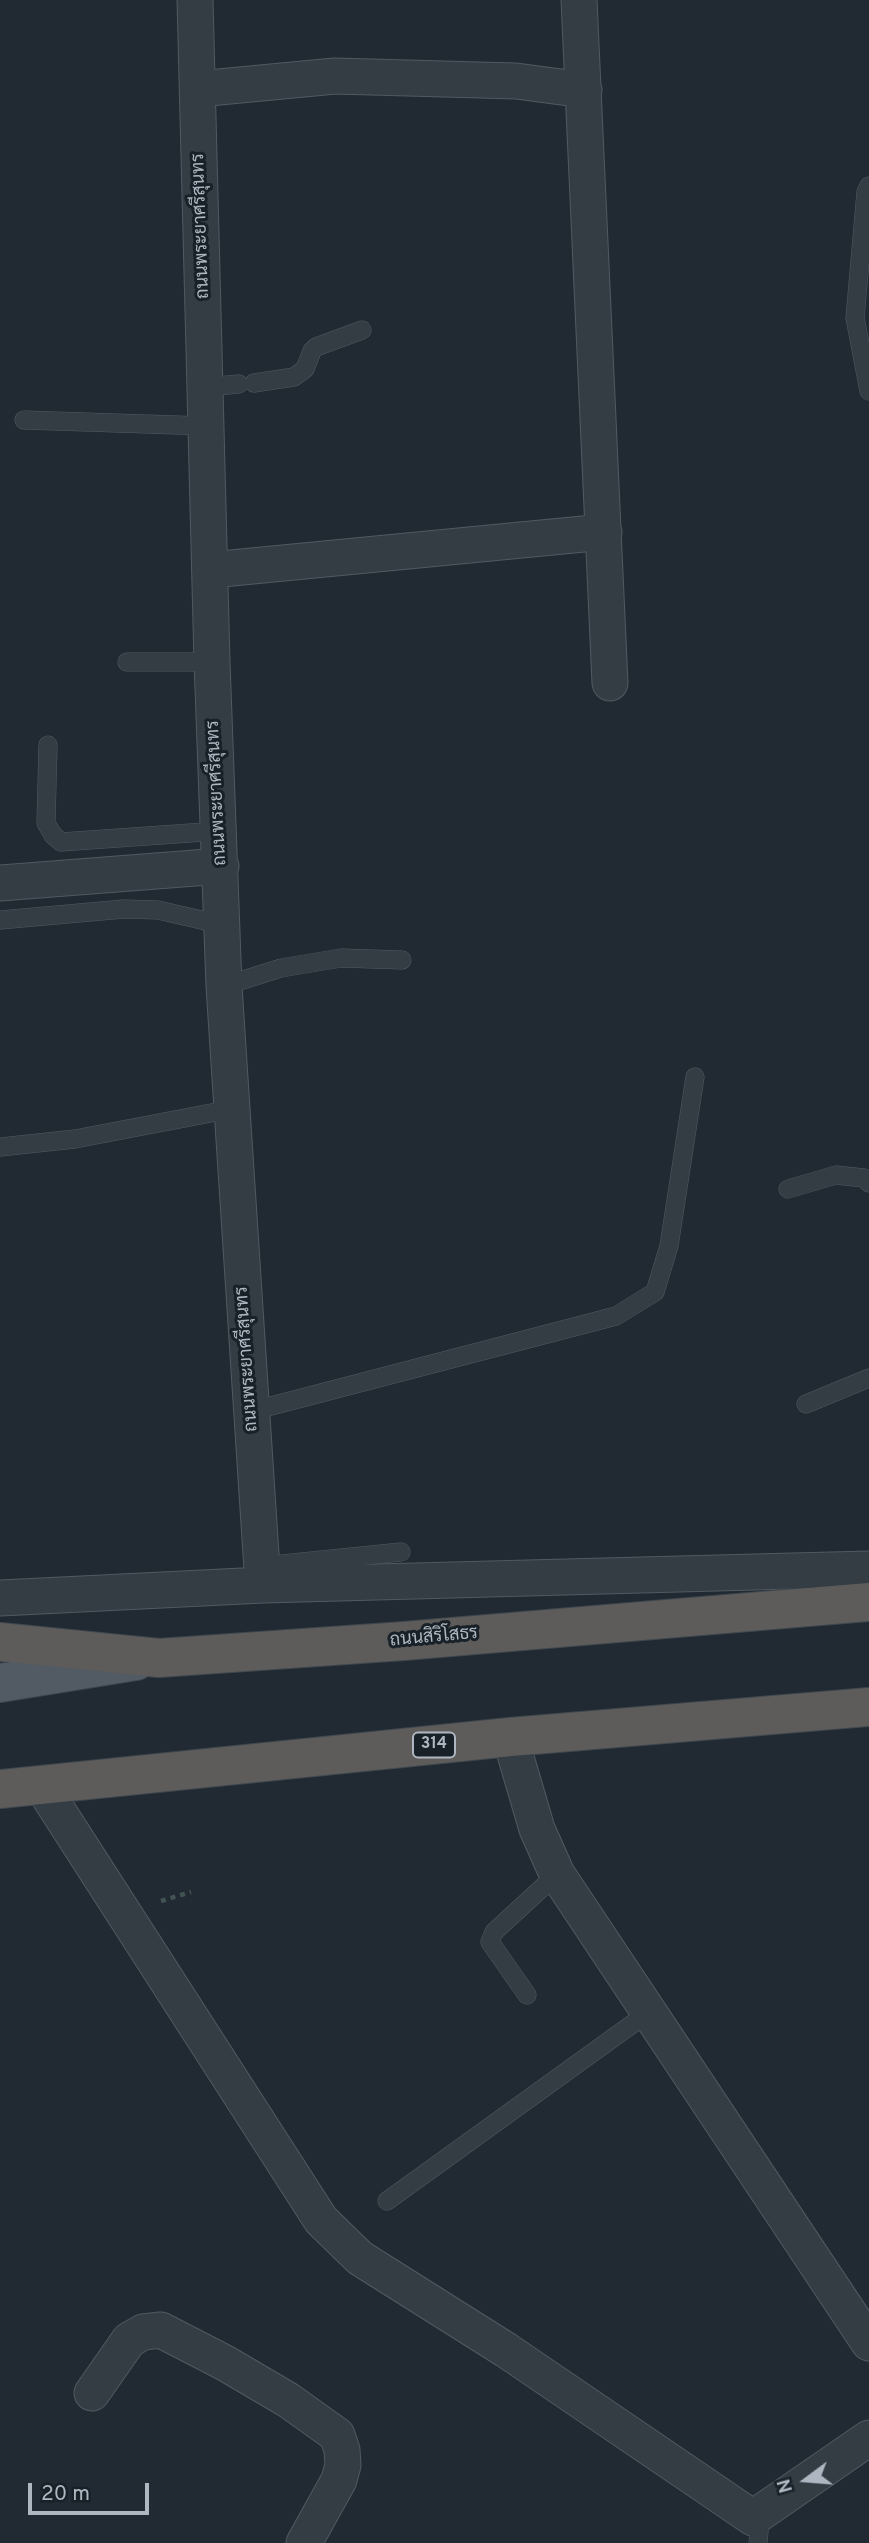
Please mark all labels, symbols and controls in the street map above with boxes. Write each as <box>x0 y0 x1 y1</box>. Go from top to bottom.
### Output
street label: ถนนพระยาศรีสุนทร <box>189 153 215 299</box>
street label: ถนนพระยาศรีสุนทร <box>203 720 233 866</box>
street label: ถนนพระยาศรีสุนทร <box>232 1286 264 1432</box>
street label: ถนนสิริโสธร <box>389 1623 479 1653</box>
road number: 314 <box>413 1732 455 1758</box>
north arrow <box>771 2445 841 2515</box>
scale bar <box>32 2470 152 2514</box>
text: N <box>772 2476 799 2496</box>
text: 20 m <box>41 2481 90 2508</box>

